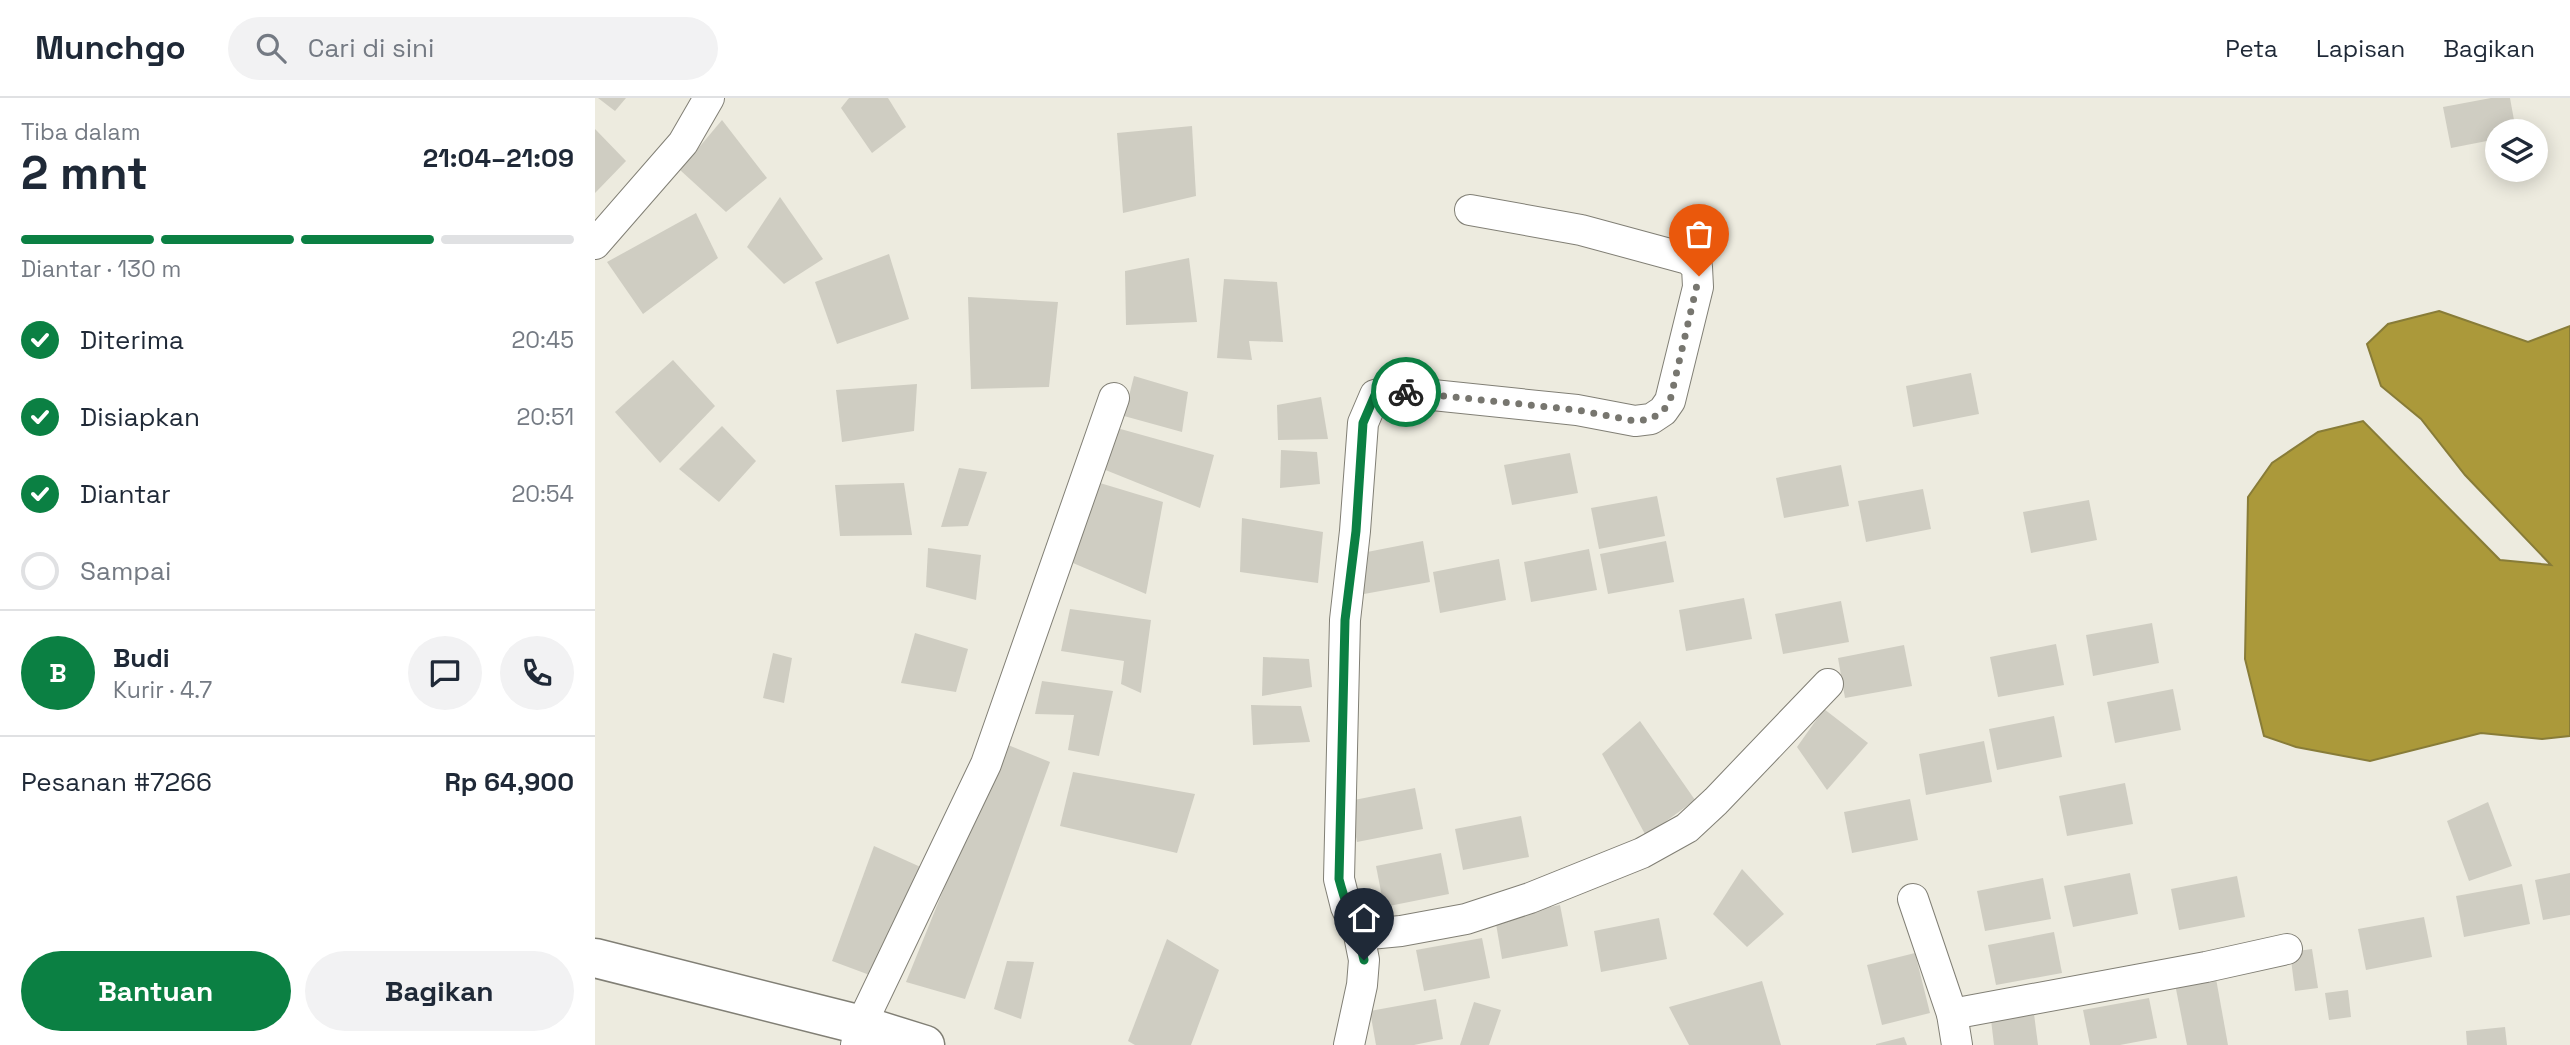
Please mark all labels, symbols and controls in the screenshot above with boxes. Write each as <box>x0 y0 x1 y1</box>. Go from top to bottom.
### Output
search box <box>228 17 718 80</box>
text: Munchgo <box>35 27 186 69</box>
icon: search <box>252 29 290 67</box>
text: Cari di sini <box>308 31 434 65</box>
text: Peta <box>2225 33 2278 64</box>
text: Lapisan <box>2316 33 2405 64</box>
text: Bagikan <box>2443 33 2535 64</box>
text: Tiba dalam <box>21 117 141 147</box>
map controls <box>2485 119 2548 182</box>
button: layers <box>2485 119 2548 182</box>
text: 21:04–21:09 <box>423 141 574 175</box>
text: 2 mnt <box>21 144 148 202</box>
pin <box>1669 204 1729 276</box>
icon: bag <box>1680 215 1718 253</box>
text: Diantar · 130 m <box>21 254 181 284</box>
icon: check <box>21 321 59 359</box>
text: Diterima <box>80 323 184 357</box>
text: 20:45 <box>511 325 574 355</box>
courier <box>1371 357 1441 427</box>
icon: bike <box>1387 373 1425 411</box>
icon: check <box>21 398 59 436</box>
text: Disiapkan <box>80 400 200 434</box>
text: 20:51 <box>517 402 574 432</box>
icon: check <box>21 475 59 513</box>
text: Diantar <box>80 477 171 511</box>
text: 20:54 <box>511 479 574 509</box>
text: Sampai <box>80 554 171 588</box>
button: chat <box>408 636 482 710</box>
button: phone <box>500 636 574 710</box>
text: Budi <box>113 641 170 675</box>
text: B <box>49 656 67 690</box>
text: Kurir · 4.7 <box>113 675 212 705</box>
text: Pesanan #7266 <box>21 765 212 799</box>
text: Rp 64,900 <box>444 765 574 799</box>
pin <box>1334 888 1394 960</box>
icon: home <box>1345 899 1383 937</box>
button: Bantuan <box>21 951 291 1031</box>
button: Bagikan <box>305 951 574 1031</box>

